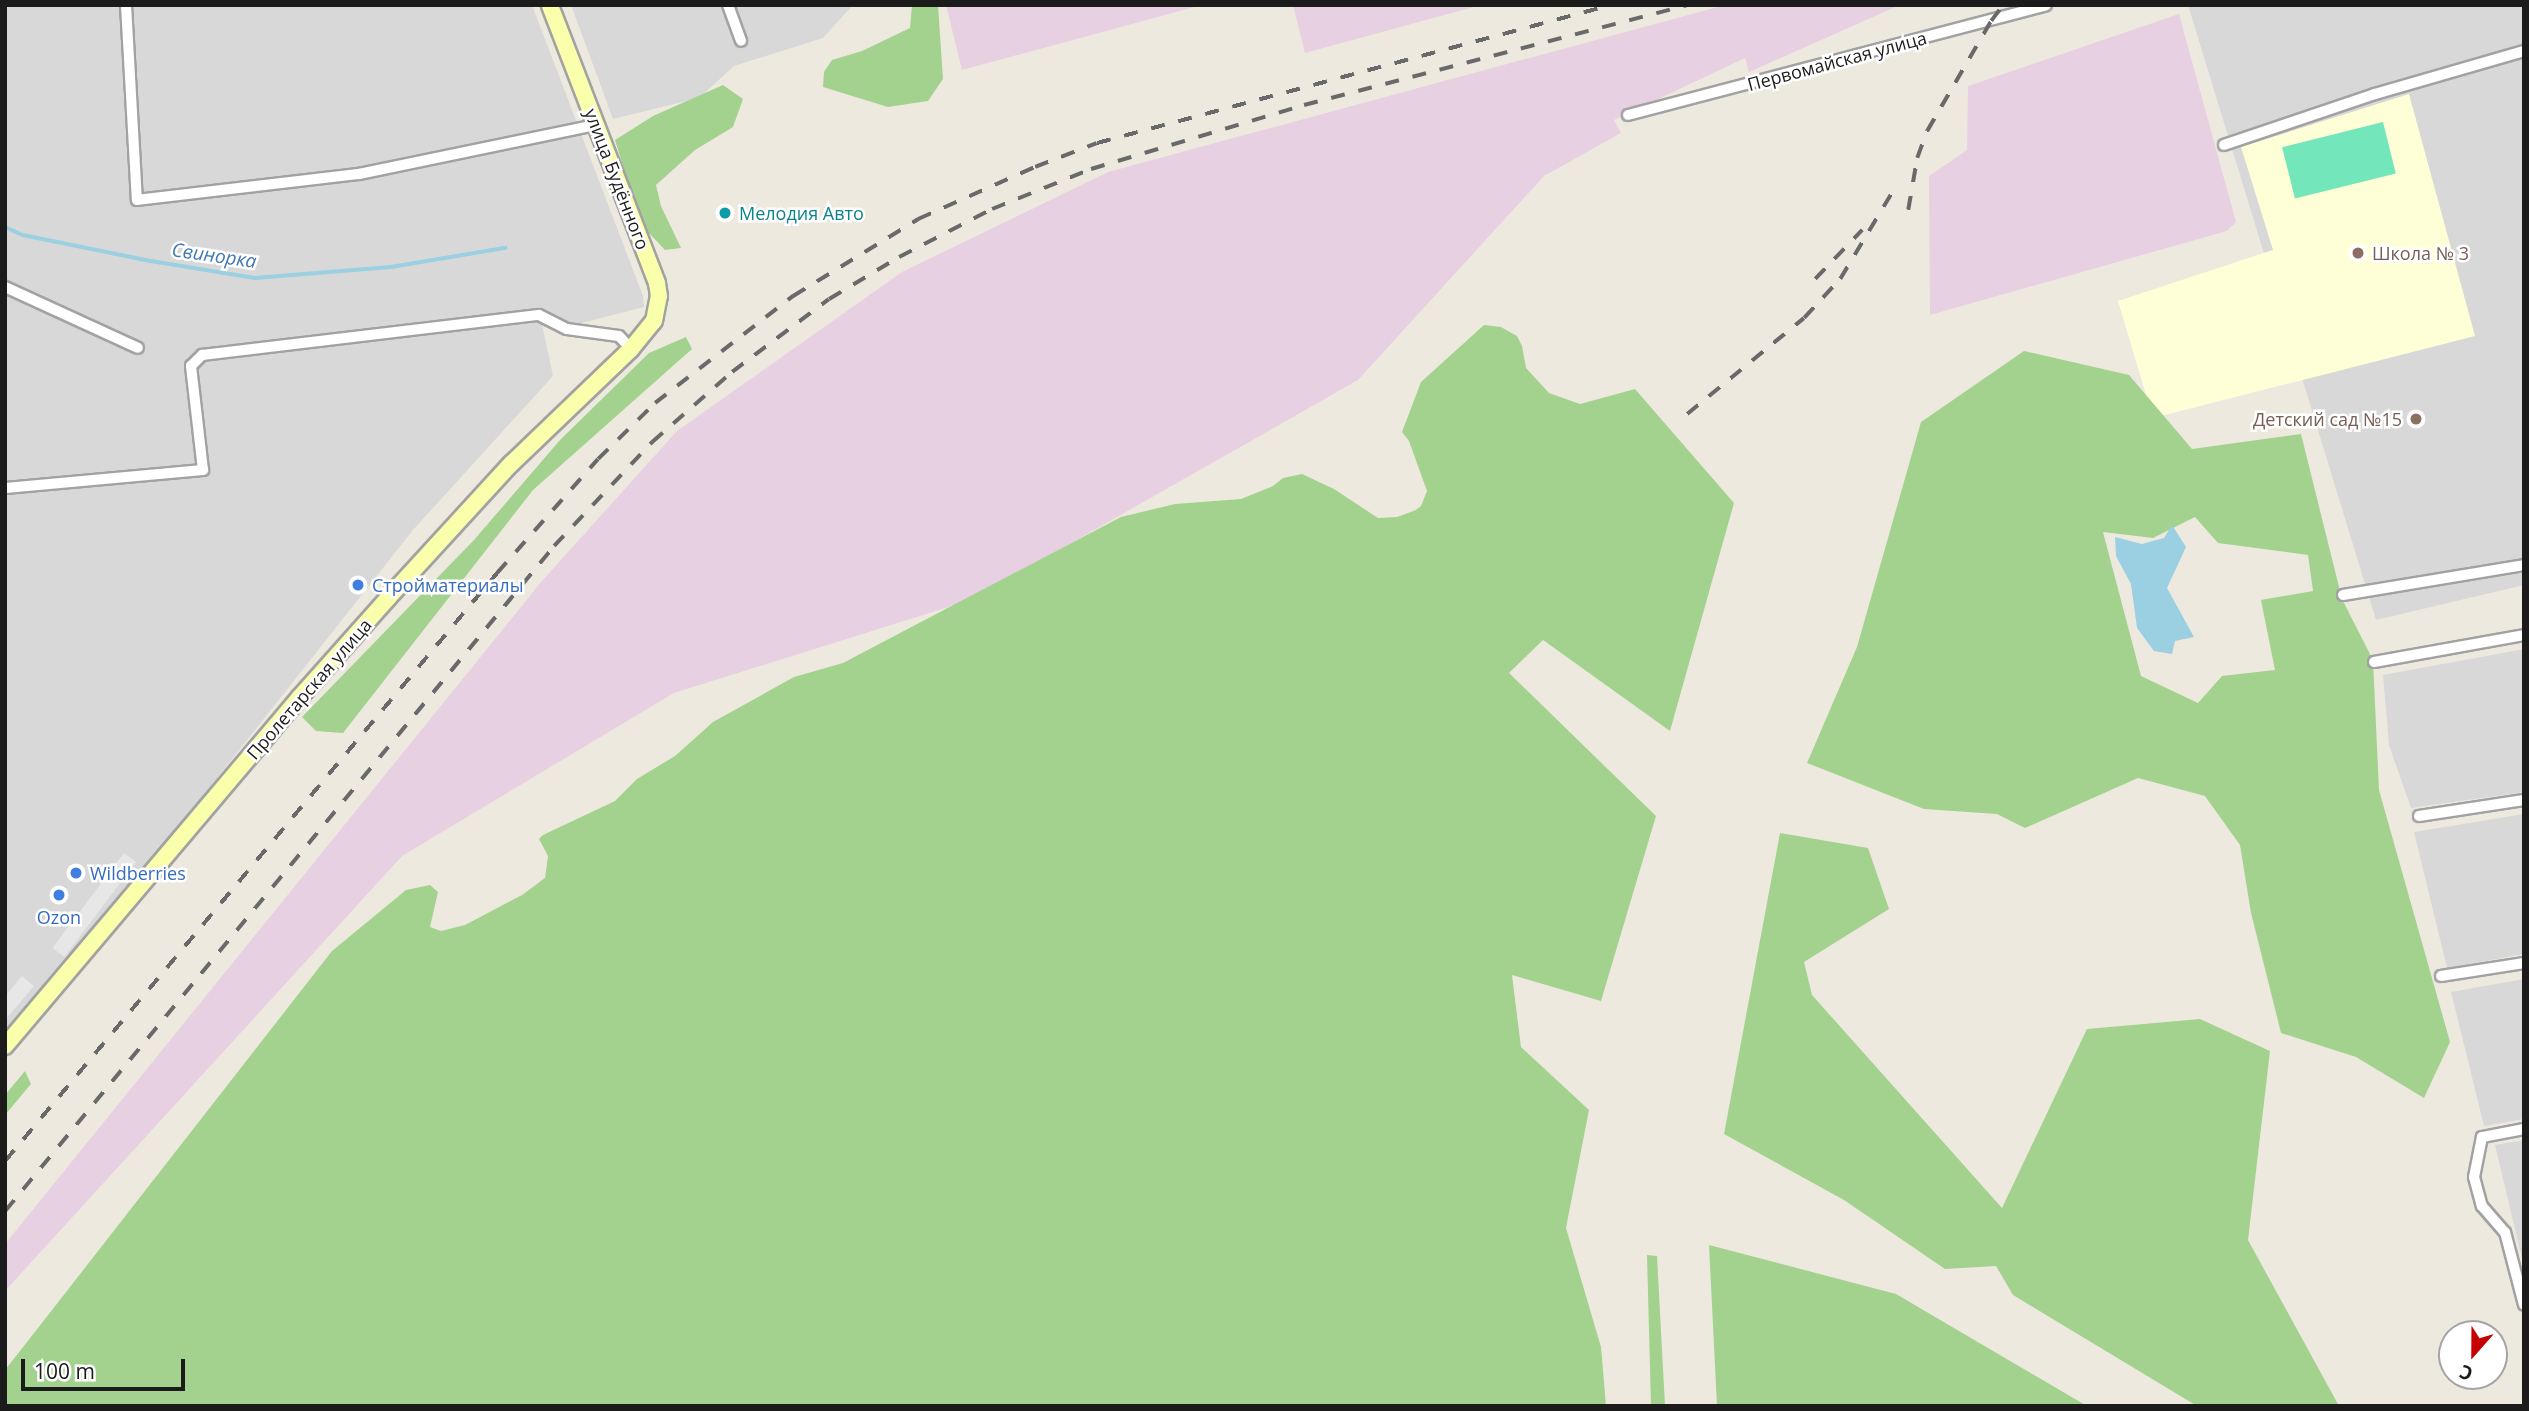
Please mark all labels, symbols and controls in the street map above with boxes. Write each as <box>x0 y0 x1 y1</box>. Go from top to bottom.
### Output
street label: Первомайская улица <box>1745 27 1929 95</box>
street label: улица Будённого <box>580 105 654 253</box>
place label: Мелодия Авто <box>739 202 864 224</box>
marker: Мелодия Авто <box>717 205 733 221</box>
water label: Свинорка <box>170 239 258 273</box>
place label: Школа № 3 <box>2372 242 2469 264</box>
marker: Школа № 3 <box>2350 245 2366 261</box>
place label: Детский сад №15 <box>2253 408 2402 430</box>
marker: Детский сад №15 <box>2408 411 2424 427</box>
place label: Стройматериалы <box>372 574 523 596</box>
marker: Стройматериалы <box>350 577 366 593</box>
street label: Пролетарская улица <box>242 614 376 764</box>
place label: Wildberries <box>90 862 186 884</box>
marker: Wildberries <box>68 865 84 881</box>
marker: Ozon <box>51 887 67 903</box>
place label: Ozon <box>37 906 81 928</box>
north arrow <box>2438 1320 2508 1390</box>
scale bar <box>24 1344 189 1388</box>
text: 100 m <box>34 1357 95 1385</box>
text: С <box>2456 1358 2477 1387</box>

